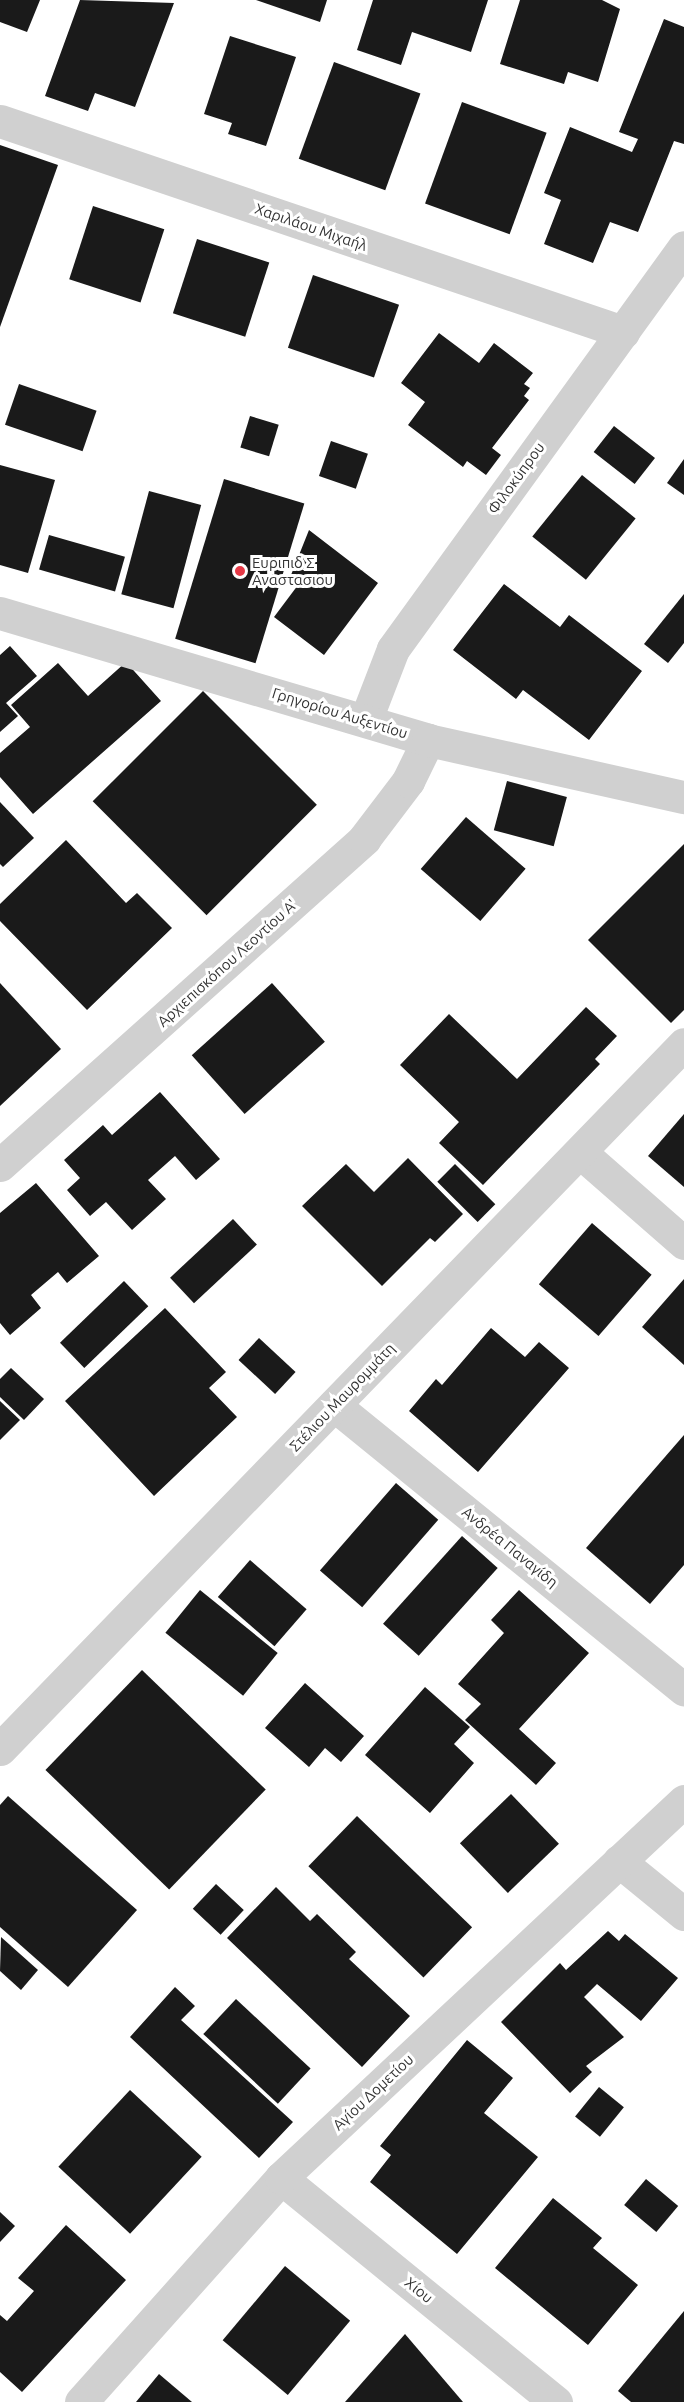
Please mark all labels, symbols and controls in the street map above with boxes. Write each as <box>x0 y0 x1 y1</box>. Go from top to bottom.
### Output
street label: Χαριλάου Μιχαήλ <box>252 199 370 255</box>
street label: Φιλοκύπρου <box>484 439 548 517</box>
place label: Ευριπιδ Σ Αναστασιου <box>252 553 333 588</box>
marker: Ευριπιδ Σ Αναστασιου <box>233 564 247 578</box>
street label: Γρηγορίου Αυξεντίου <box>270 684 410 742</box>
street label: Αρχιεπισκόπου Λεοντίου Α' <box>154 896 300 1030</box>
street label: Στέλιου Μαυρομμάτη <box>286 1339 398 1455</box>
street label: Ανδρέα Παναγίδη <box>458 1503 562 1591</box>
street label: Αγίου Δομετίου <box>329 2050 417 2134</box>
street label: Χίου <box>401 2273 437 2307</box>

